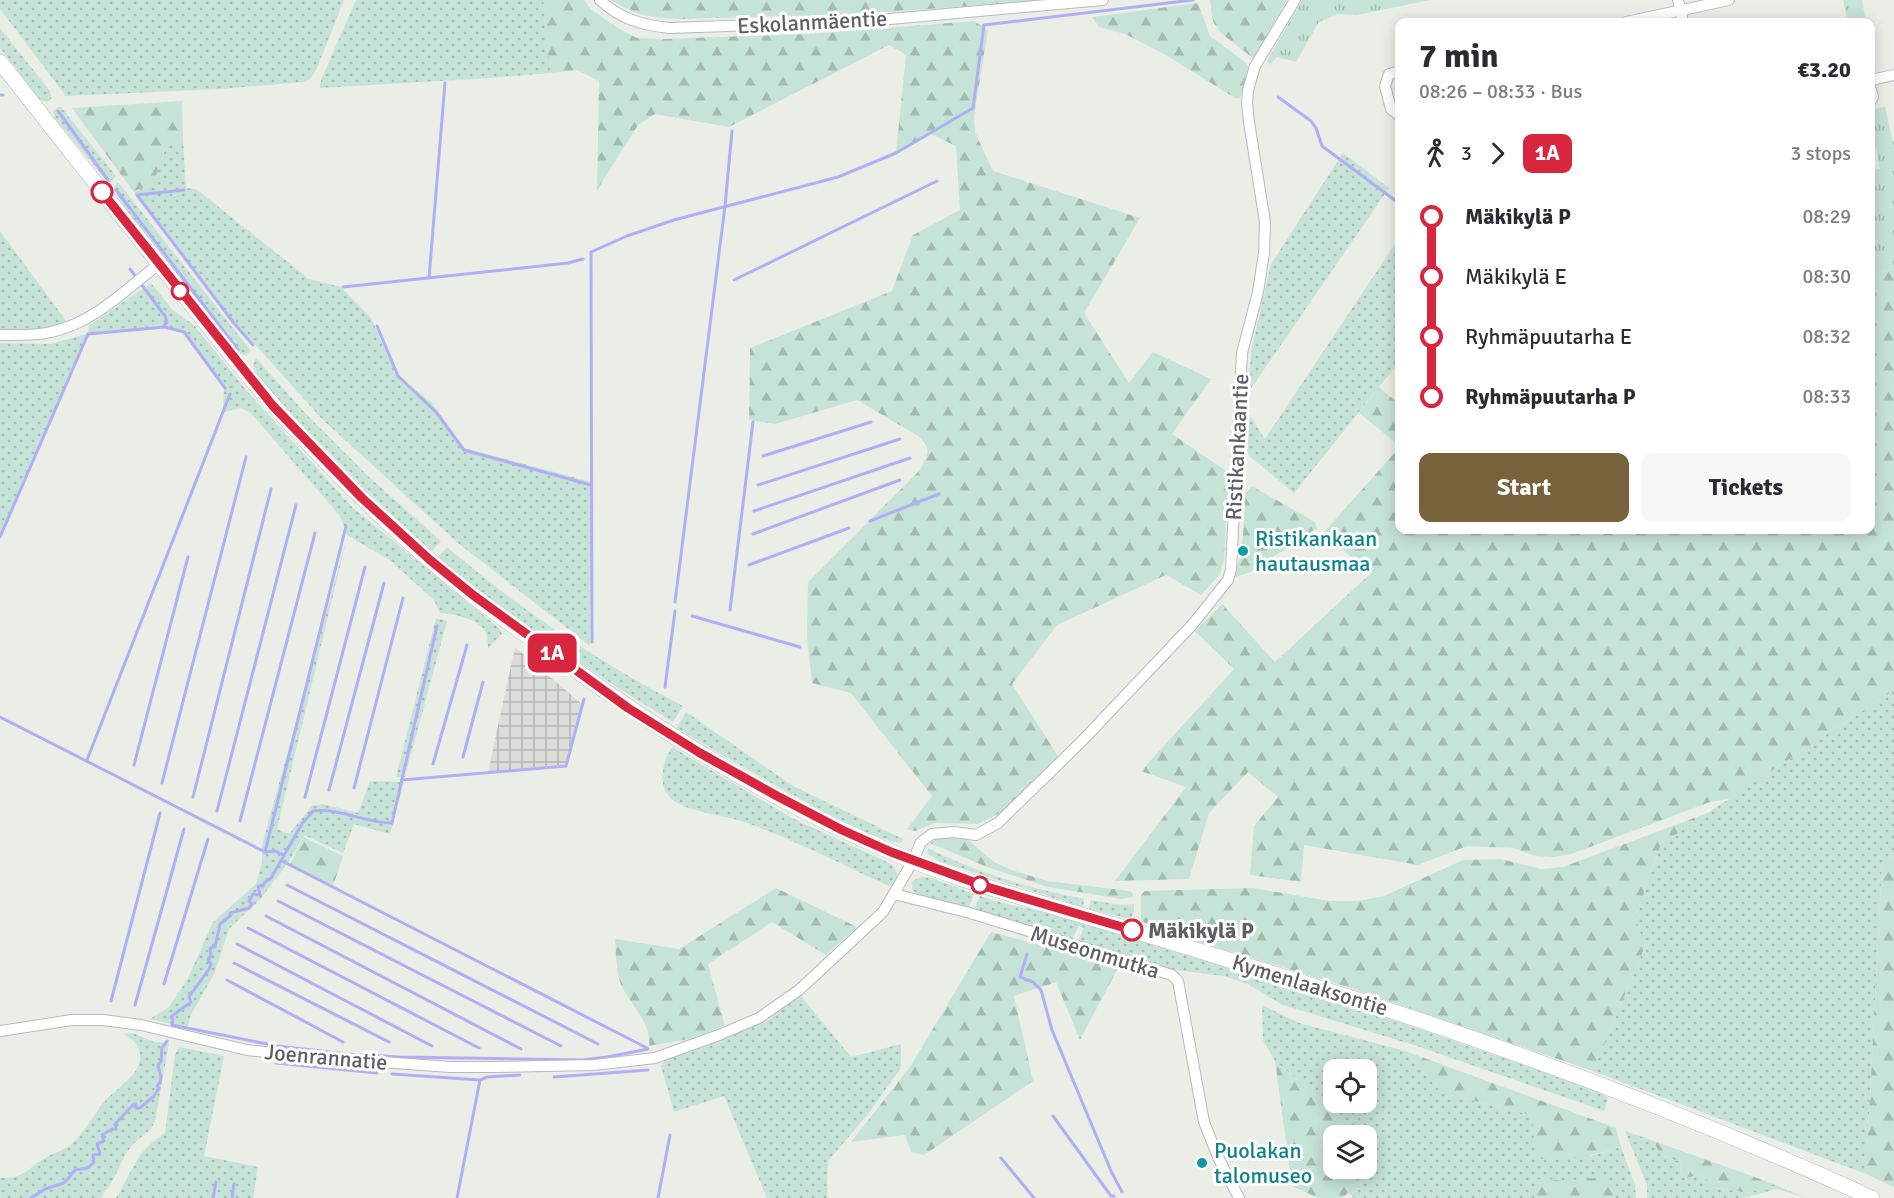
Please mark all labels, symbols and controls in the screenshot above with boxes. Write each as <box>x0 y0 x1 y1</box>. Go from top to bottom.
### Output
street label: Eskolanmäentie <box>736 5 888 39</box>
text: 7 min <box>1419 36 1499 77</box>
text: €3.20 <box>1797 56 1851 83</box>
text: 08:26 – 08:33 · Bus <box>1419 79 1582 104</box>
icon: walk <box>1419 137 1452 170</box>
icon: forward <box>1481 137 1514 170</box>
text: 1A <box>1535 140 1560 166</box>
text: 3 <box>1461 141 1472 166</box>
text: 3 stops <box>1790 141 1851 166</box>
unlabelled marker <box>91 181 113 203</box>
text: Mäkikylä P <box>1465 203 1571 230</box>
text: 08:29 <box>1802 204 1851 229</box>
text: Mäkikylä E <box>1465 263 1567 290</box>
text: 08:30 <box>1802 264 1851 289</box>
unlabelled marker <box>171 282 189 300</box>
text: Ryhmäpuutarha E <box>1465 323 1632 350</box>
text: 08:32 <box>1802 324 1851 349</box>
street label: Ristikankaantie <box>1220 373 1254 521</box>
text: Ryhmäpuutarha P <box>1465 383 1636 410</box>
text: 08:33 <box>1802 384 1851 409</box>
button: Start <box>1419 453 1629 522</box>
button: Tickets <box>1641 453 1851 522</box>
place label: Ristikankaan hautausmaa <box>1255 525 1377 577</box>
marker: Ristikankaan hautausmaa <box>1236 544 1250 558</box>
line badge: 1A <box>525 634 579 672</box>
text: 1A <box>540 640 564 666</box>
unlabelled marker <box>971 876 989 894</box>
place label: Mäkikylä P <box>1148 917 1254 944</box>
marker: Mäkikylä P <box>1121 919 1143 941</box>
street label: Museonmutka <box>1027 920 1163 984</box>
street label: Kymenlaaksontie <box>1229 949 1391 1021</box>
street label: Joenrannatie <box>263 1038 389 1076</box>
map controls <box>1323 1059 1377 1179</box>
button: locate <box>1323 1059 1377 1113</box>
button: layers <box>1323 1125 1377 1179</box>
place label: Puolakan talomuseo <box>1214 1137 1312 1189</box>
marker: Puolakan talomuseo <box>1195 1156 1209 1170</box>

